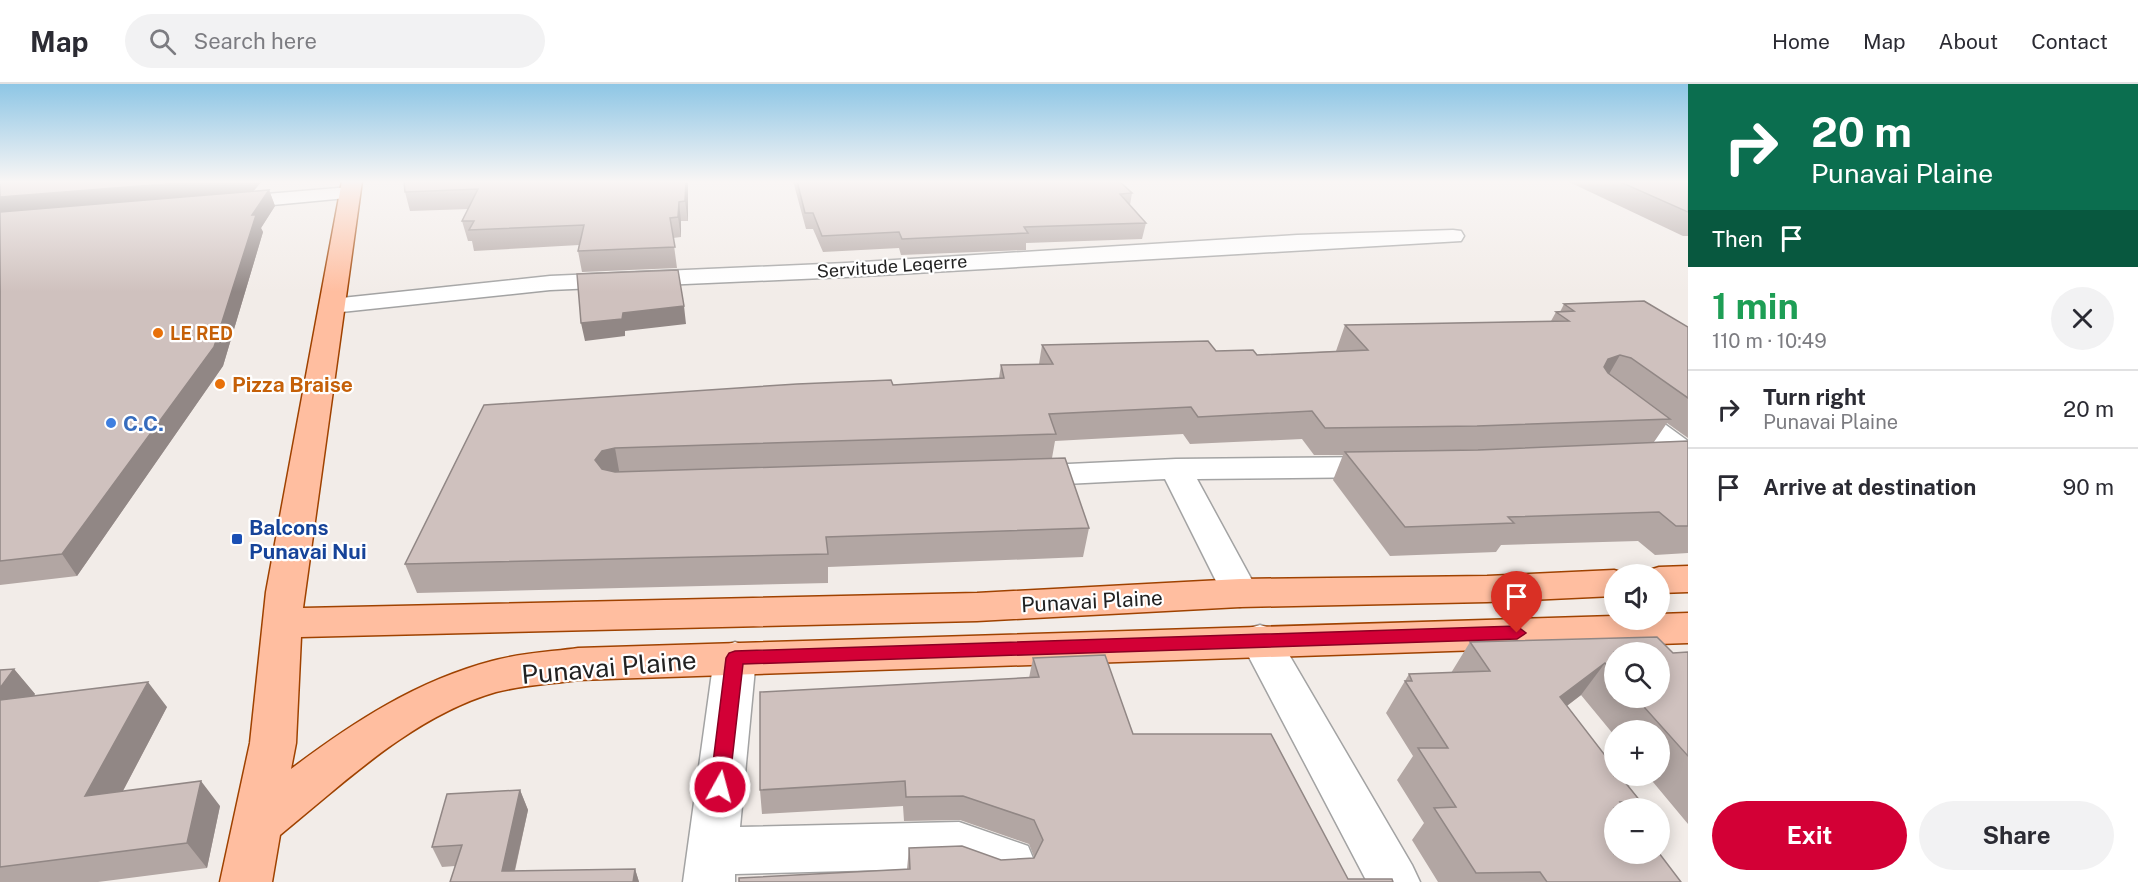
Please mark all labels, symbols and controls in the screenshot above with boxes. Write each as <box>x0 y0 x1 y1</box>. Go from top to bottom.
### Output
search box <box>125 14 545 68</box>
text: Map <box>30 25 89 58</box>
icon: search <box>146 25 179 58</box>
text: Search here <box>194 28 317 54</box>
text: Home <box>1772 29 1830 54</box>
text: Map <box>1863 29 1906 54</box>
text: About <box>1939 29 1998 54</box>
text: Contact <box>2031 29 2108 54</box>
text: 20 m <box>1811 107 1912 156</box>
icon: right <box>1712 108 1790 186</box>
text: Punavai Plaine <box>1811 157 1993 189</box>
icon: arrive <box>1775 222 1808 255</box>
text: Then <box>1712 226 1763 252</box>
street label: Servitude Leqerre <box>816 250 968 282</box>
text: 1 min <box>1712 285 1799 327</box>
button: close <box>2051 287 2114 350</box>
place label: LE RED <box>170 323 233 344</box>
marker: LE RED <box>151 326 165 340</box>
text: 110 m · 10:49 <box>1712 329 1827 353</box>
place label: Pizza Braise <box>232 372 353 397</box>
marker: Pizza Braise <box>213 377 227 391</box>
text: Turn right <box>1763 384 1866 410</box>
icon: right <box>1712 393 1745 426</box>
text: 20 m <box>2063 396 2114 422</box>
text: Punavai Plaine <box>1763 410 1898 434</box>
place label: C.C. <box>123 411 164 436</box>
marker: C.C. <box>104 416 118 430</box>
icon: arrive <box>1712 471 1745 504</box>
text: Arrive at destination <box>1763 474 1976 500</box>
text: 90 m <box>2063 474 2114 500</box>
place label: Balcons Punavai Nui <box>249 515 367 564</box>
marker: Balcons Punavai Nui <box>230 532 244 546</box>
map controls <box>1604 564 1670 864</box>
button: sound <box>1604 564 1670 630</box>
pin <box>1491 571 1542 633</box>
icon: arrive <box>1500 580 1533 613</box>
street label: Punavai Plaine <box>1021 585 1163 617</box>
button: search <box>1604 642 1670 708</box>
street label: Punavai Plaine <box>520 644 698 690</box>
button: + <box>1604 720 1670 786</box>
position arrow <box>688 755 752 819</box>
button: − <box>1604 798 1670 864</box>
button: Exit <box>1712 801 1907 870</box>
button: Share <box>1919 801 2114 870</box>

